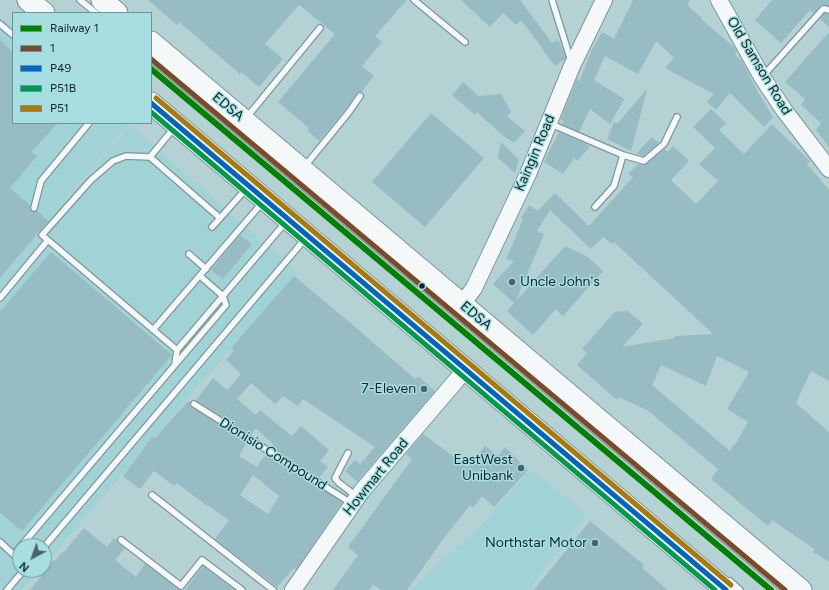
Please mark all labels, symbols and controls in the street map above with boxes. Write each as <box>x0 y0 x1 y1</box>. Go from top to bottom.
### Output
legend <box>12 12 152 124</box>
street label: Old Samson Road <box>723 14 795 118</box>
text: Railway 1 <box>50 21 99 35</box>
text: 1 <box>50 41 55 55</box>
text: P49 <box>50 61 71 75</box>
text: P51B <box>50 81 76 95</box>
street label: EDSA <box>209 89 247 125</box>
text: P51 <box>50 101 69 115</box>
street label: Kaingin Road <box>511 112 559 194</box>
place label: Uncle John's <box>520 274 600 290</box>
marker: Uncle John's <box>507 277 517 287</box>
unlabelled marker <box>417 281 427 291</box>
street label: EDSA <box>457 298 495 334</box>
place label: 7-Eleven <box>361 381 416 397</box>
marker: 7-Eleven <box>419 384 429 394</box>
street label: Dionisio Compound <box>216 414 330 494</box>
street label: Howmart Road <box>340 435 412 519</box>
place label: EastWest Unibank <box>453 452 513 484</box>
marker: EastWest Unibank <box>516 463 526 473</box>
place label: Northstar Motor <box>485 535 587 551</box>
north arrow <box>12 538 52 578</box>
marker: Northstar Motor <box>590 538 600 548</box>
text: N <box>17 559 32 574</box>

